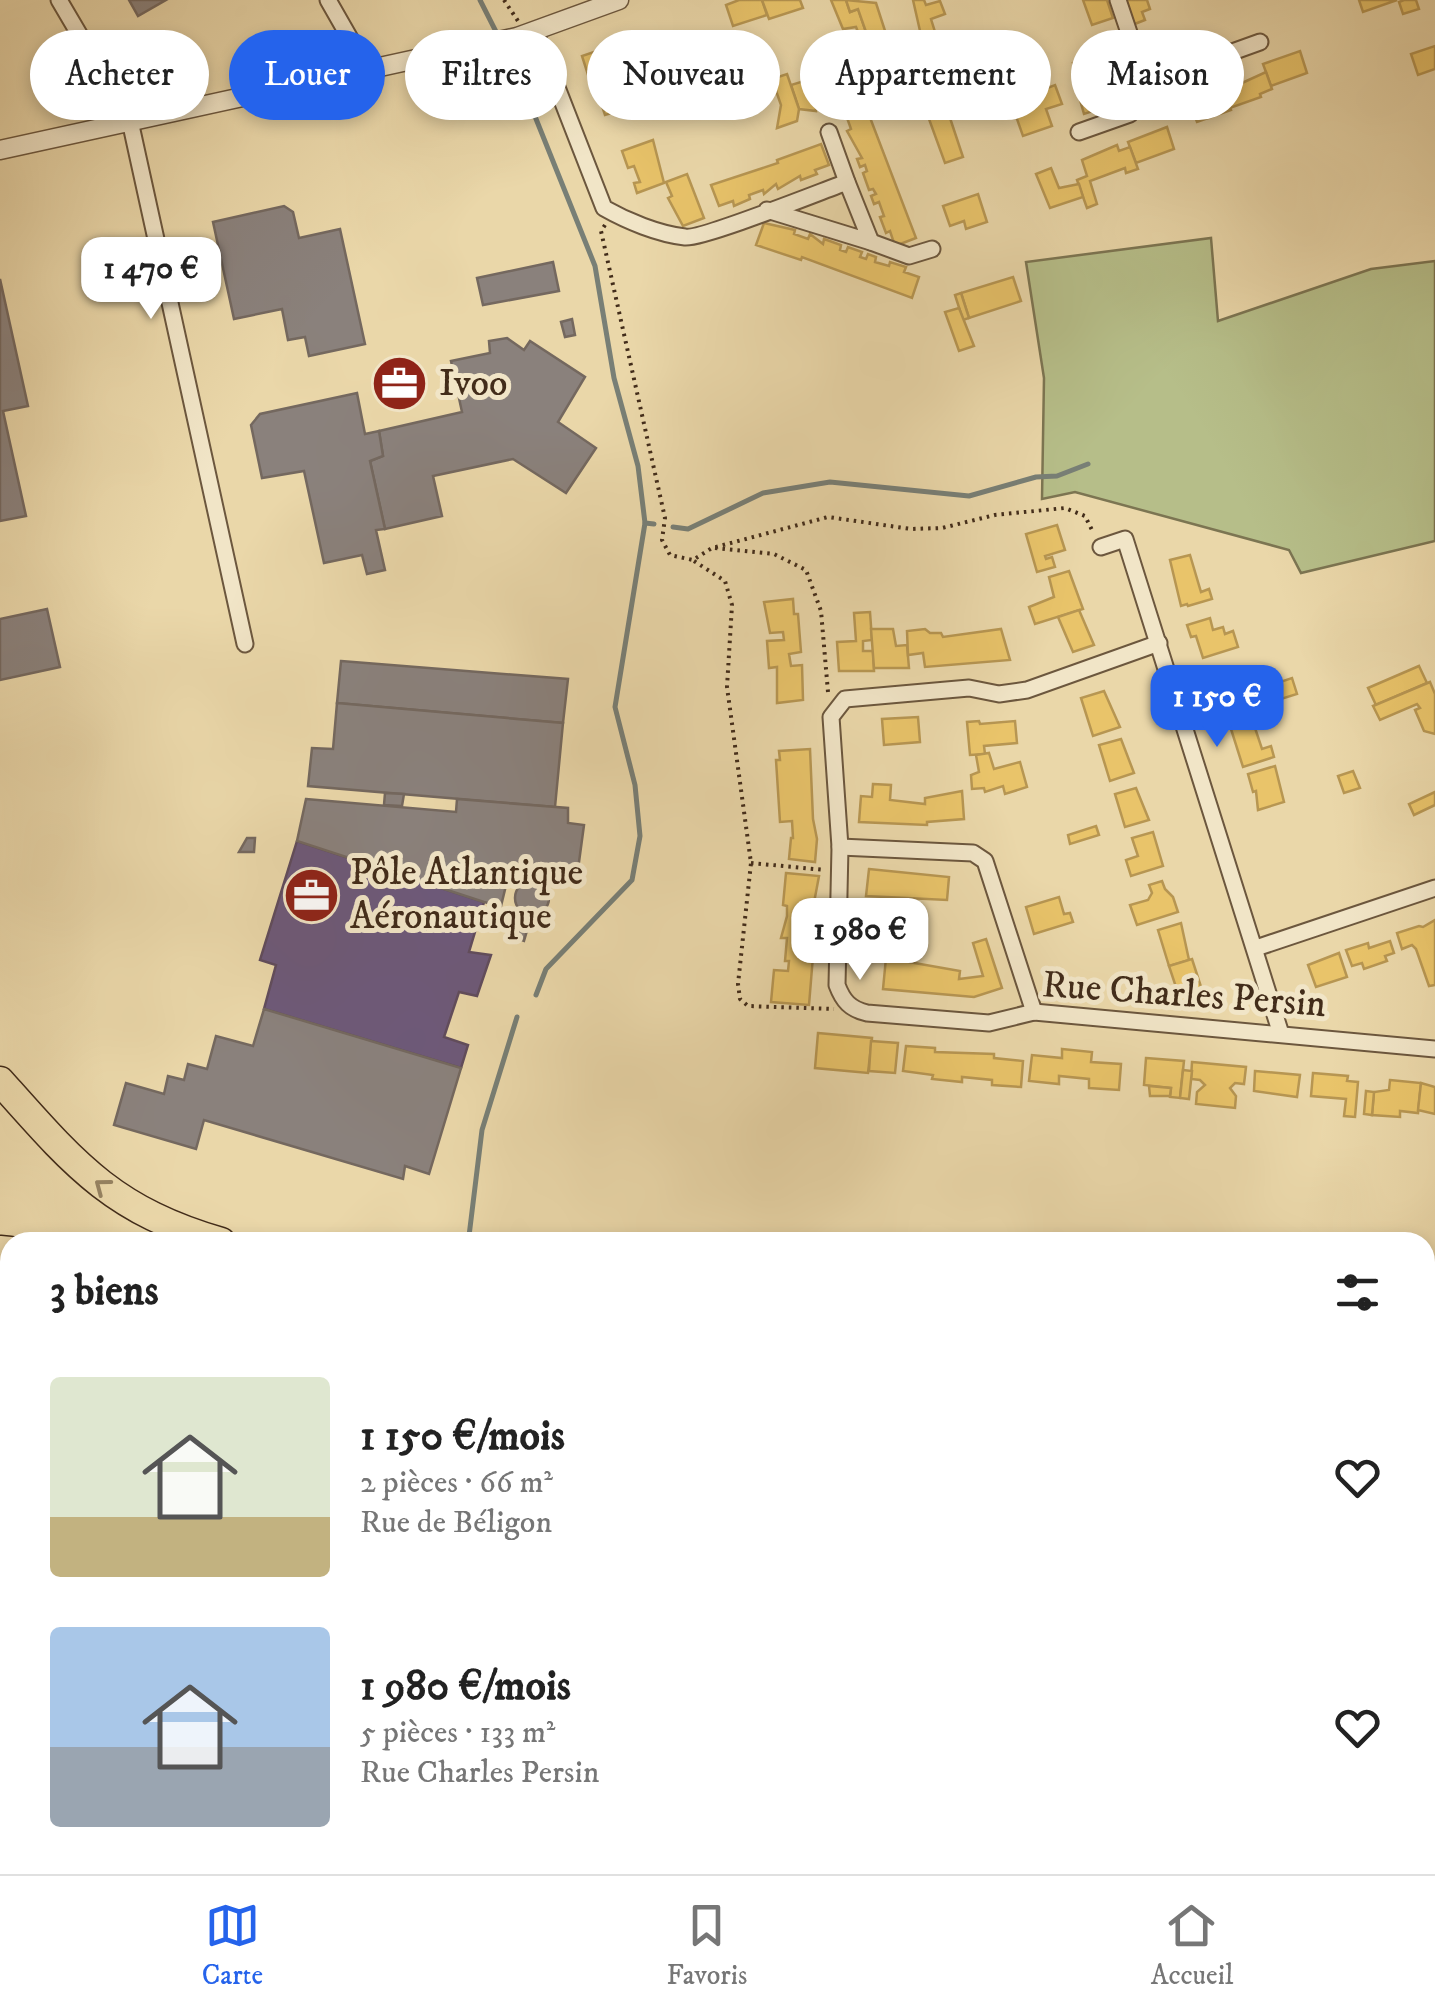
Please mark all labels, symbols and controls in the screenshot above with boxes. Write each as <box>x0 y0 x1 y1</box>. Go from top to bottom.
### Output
chip: Acheter <box>30 30 209 120</box>
chip: Louer <box>229 30 385 120</box>
chip: Filtres <box>405 30 567 120</box>
chip: Nouveau <box>587 30 780 120</box>
chip: Appartement <box>800 30 1051 120</box>
chip: Maison <box>1071 30 1244 120</box>
pin: 1 470 € <box>59 237 243 322</box>
text: 1 470 € <box>103 249 199 289</box>
office icon: Ivoo <box>370 354 430 414</box>
place label: Ivoo <box>439 360 507 408</box>
pin: 1 150 € <box>1125 665 1309 750</box>
text: 1 150 € <box>1173 677 1261 717</box>
place label: Pôle Atlantique Aéronautique <box>350 849 583 941</box>
office icon: Pôle Atlantique Aéronautique <box>281 865 341 925</box>
pin: 1 980 € <box>768 898 952 983</box>
text: 1 980 € <box>813 910 907 950</box>
street label: Rue Charles Persin <box>1040 961 1328 1029</box>
one-way arrow <box>95 1181 113 1198</box>
icon: filters <box>1330 1265 1385 1320</box>
text: 3 biens <box>50 1266 159 1318</box>
text: 1 150 €/mois <box>360 1411 565 1463</box>
icon: home <box>130 1417 250 1537</box>
icon: heart <box>1330 1450 1385 1505</box>
text: 2 pièces · 66 m² <box>360 1463 553 1503</box>
text: Rue de Béligon <box>360 1503 552 1543</box>
text: 1 980 €/mois <box>360 1661 571 1713</box>
icon: home <box>130 1667 250 1787</box>
icon: heart <box>1330 1700 1385 1755</box>
text: 5 pièces · 133 m² <box>360 1713 555 1753</box>
text: Rue Charles Persin <box>360 1753 599 1793</box>
tab: Carte <box>202 1898 263 1993</box>
tab: Favoris <box>666 1898 747 1993</box>
tab: Accueil <box>1151 1898 1233 1993</box>

